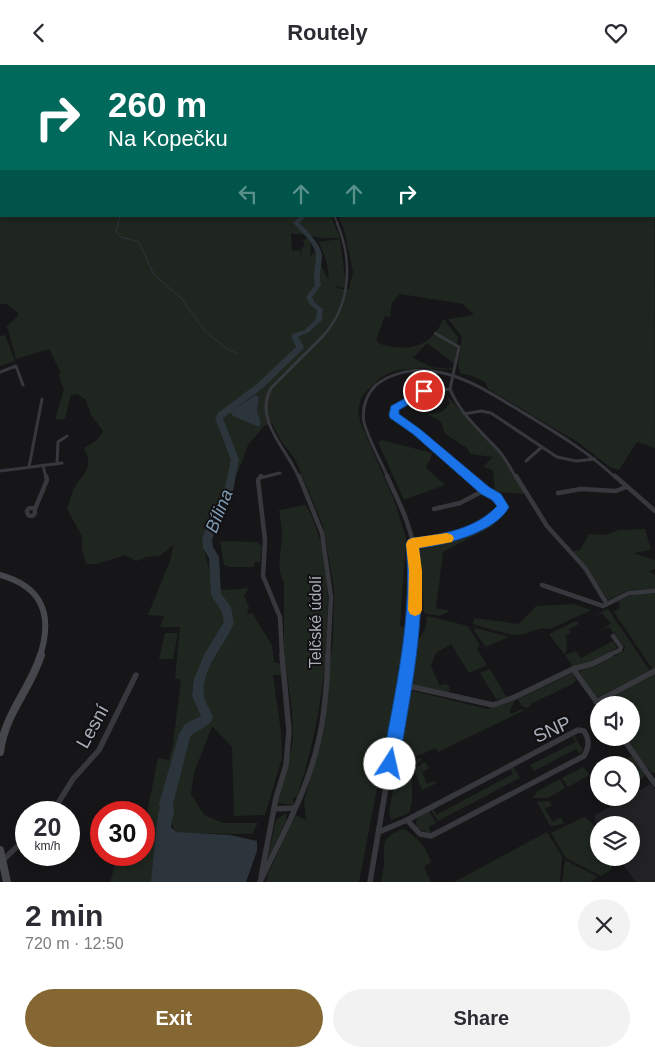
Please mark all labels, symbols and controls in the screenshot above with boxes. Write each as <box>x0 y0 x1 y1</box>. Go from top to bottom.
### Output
icon: back <box>25 19 53 47</box>
icon: heart <box>602 19 630 47</box>
text: Routely <box>287 20 368 45</box>
icon: right <box>25 85 90 150</box>
text: 260 m <box>108 85 207 124</box>
text: Na Kopečku <box>108 126 228 151</box>
icon: left <box>234 180 262 208</box>
icon: ahead <box>287 180 315 208</box>
icon: ahead <box>340 180 368 208</box>
icon: right <box>393 180 421 208</box>
pin <box>403 370 445 412</box>
icon: arrive <box>410 377 438 405</box>
water label: Bílina <box>201 486 237 536</box>
street label: Telčské údolí <box>307 575 324 668</box>
map controls <box>590 696 640 866</box>
button: sound <box>590 696 640 746</box>
street label: Lesní <box>72 700 113 752</box>
street label: SNP <box>530 712 574 747</box>
position arrow <box>363 737 415 789</box>
button: search <box>590 756 640 806</box>
speed limit sign: 30 <box>90 801 155 866</box>
text: 20 <box>34 813 61 841</box>
button: layers <box>590 816 640 866</box>
text: km/h <box>34 839 61 853</box>
text: 2 min <box>25 899 103 932</box>
button: close <box>578 899 630 951</box>
text: 720 m · 12:50 <box>25 935 124 952</box>
button: Exit <box>25 989 323 1047</box>
button: Share <box>333 989 630 1047</box>

